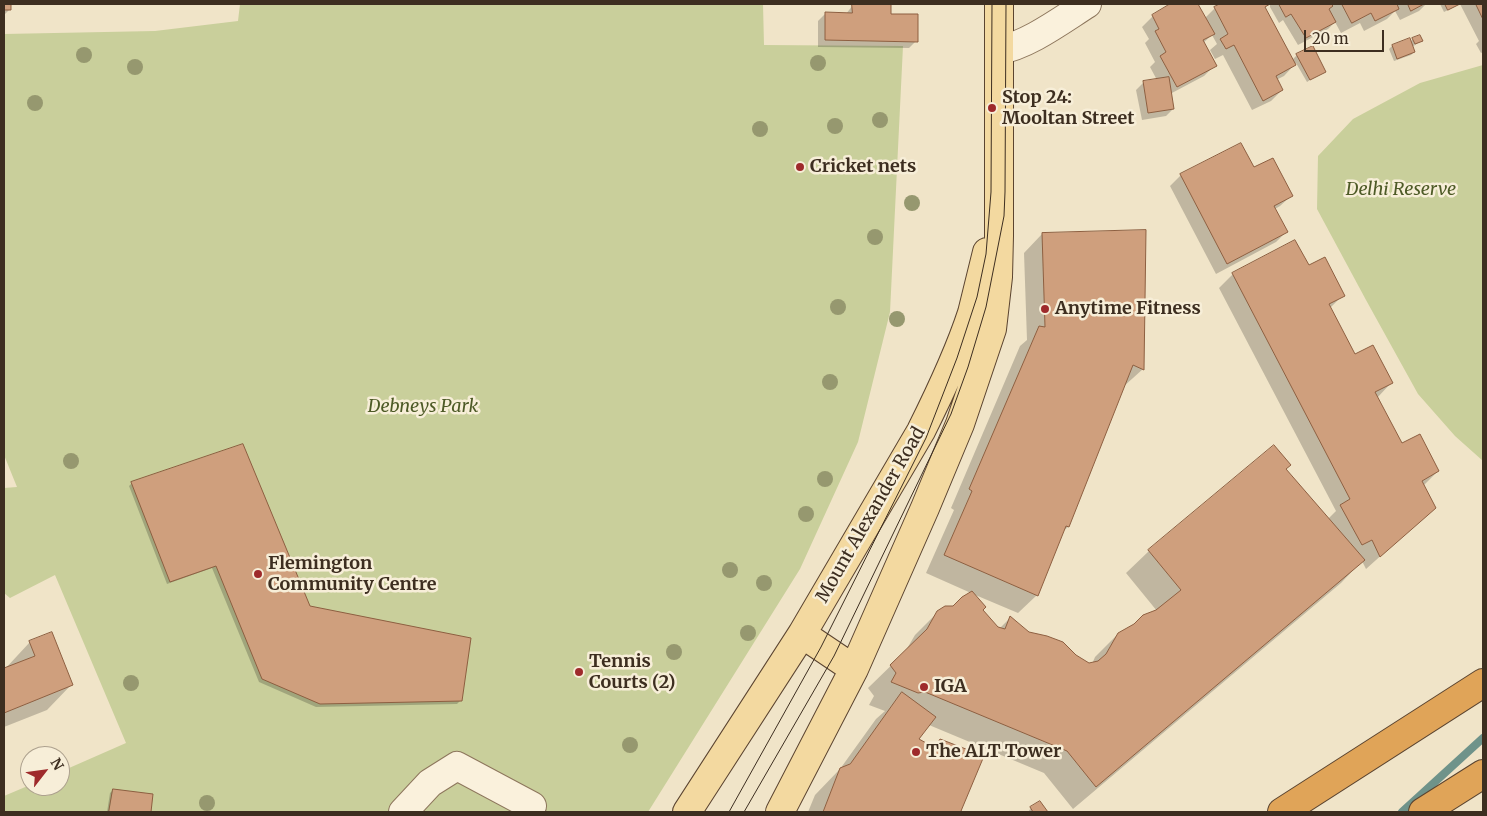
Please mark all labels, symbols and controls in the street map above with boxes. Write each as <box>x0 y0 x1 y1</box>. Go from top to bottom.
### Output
scale bar <box>1307 20 1387 52</box>
text: 20 m <box>1312 29 1349 48</box>
place label: Stop 24: Mooltan Street <box>1002 87 1134 130</box>
marker: Stop 24: Mooltan Street <box>986 102 998 114</box>
place label: Cricket nets <box>810 156 916 178</box>
marker: Cricket nets <box>794 161 806 173</box>
park label: Delhi Reserve <box>1346 179 1456 201</box>
place label: Anytime Fitness <box>1055 298 1201 320</box>
marker: Anytime Fitness <box>1039 303 1051 315</box>
park label: Debneys Park <box>368 396 478 418</box>
street label: Mount Alexander Road <box>812 423 930 607</box>
place label: Flemington Community Centre <box>268 553 437 596</box>
marker: Flemington Community Centre <box>252 568 264 580</box>
place label: Tennis Courts (2) <box>589 651 675 694</box>
marker: Tennis Courts (2) <box>573 666 585 678</box>
place label: IGA <box>934 676 967 698</box>
marker: IGA <box>918 681 930 693</box>
place label: The ALT Tower <box>926 741 1061 763</box>
north arrow <box>20 746 70 796</box>
marker: The ALT Tower <box>910 746 922 758</box>
text: N <box>47 755 68 773</box>

